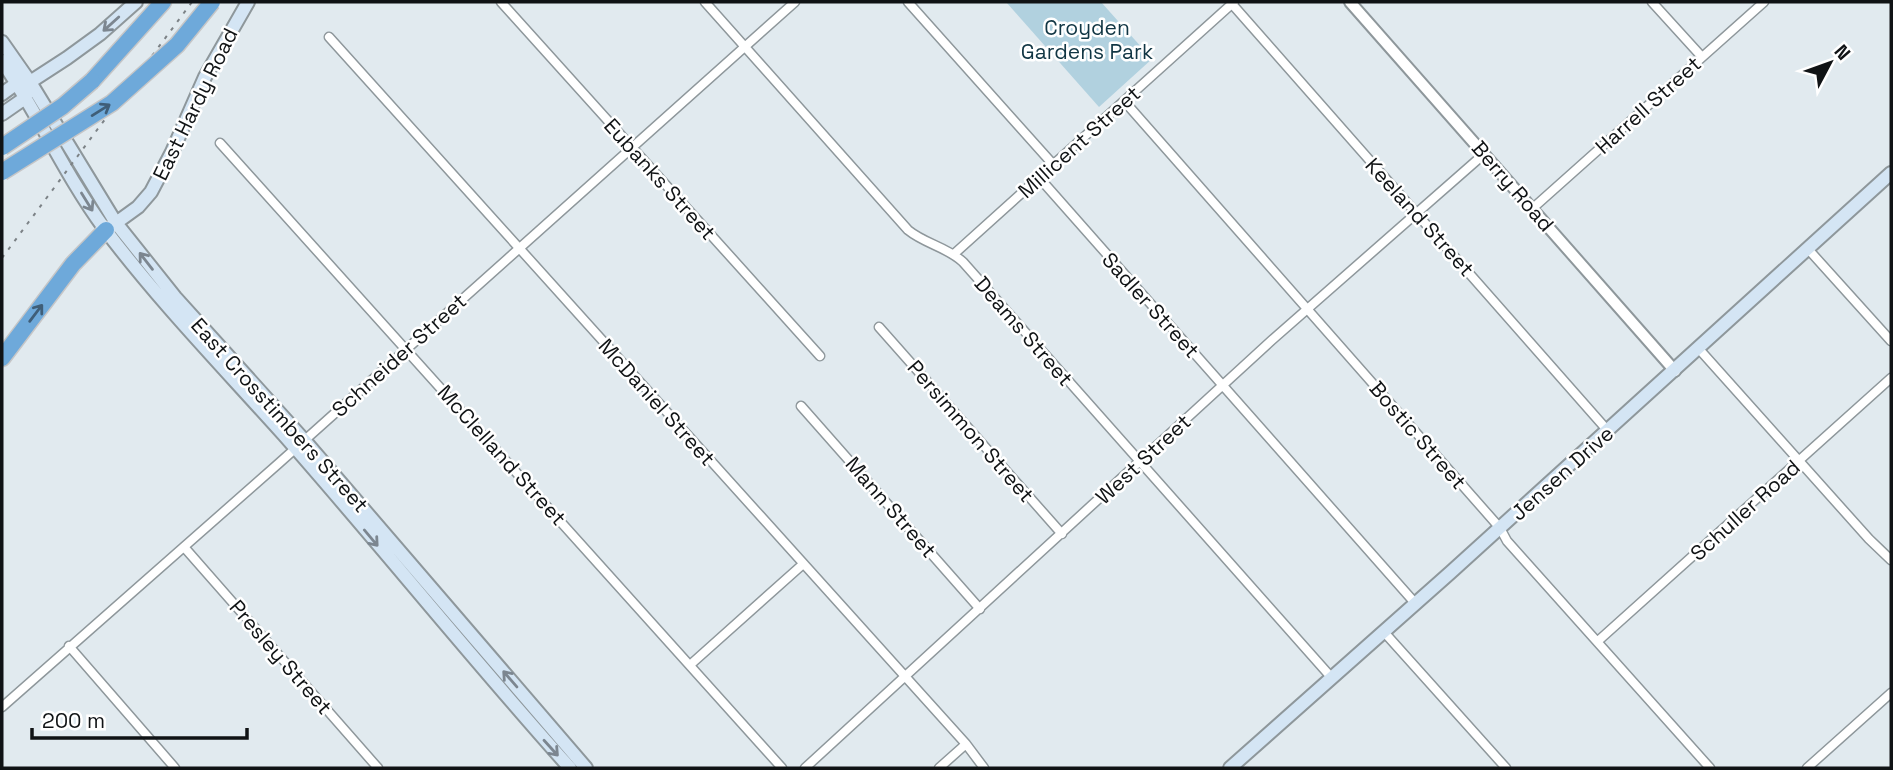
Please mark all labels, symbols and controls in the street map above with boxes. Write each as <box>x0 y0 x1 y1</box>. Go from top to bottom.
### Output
park label: Croyden Gardens Park <box>1021 14 1153 65</box>
one-way arrow <box>103 16 121 32</box>
street label: East Hardy Road <box>146 23 244 185</box>
north arrow <box>1795 28 1865 98</box>
text: N <box>1829 39 1856 65</box>
street label: Harrell Street <box>1589 50 1707 160</box>
street label: Millicent Street <box>1012 80 1146 204</box>
one-way arrow <box>91 103 111 117</box>
street label: Eubanks Street <box>598 112 722 246</box>
street label: Berry Road <box>1466 135 1560 237</box>
street label: Keeland Street <box>1360 152 1480 282</box>
one-way arrow <box>80 192 94 212</box>
street label: Sadler Street <box>1096 246 1206 364</box>
one-way arrow <box>138 252 153 270</box>
street label: Deams Street <box>969 270 1079 392</box>
street label: Schneider Street <box>326 287 472 423</box>
one-way arrow <box>29 304 44 323</box>
street label: East Crosstimbers Street <box>185 312 375 518</box>
street label: McDaniel Street <box>593 333 721 471</box>
street label: Persimmon Street <box>902 354 1040 508</box>
street label: Bostic Street <box>1364 375 1472 495</box>
street label: McClelland Street <box>432 379 572 531</box>
street label: West Street <box>1090 408 1196 510</box>
street label: Jensen Drive <box>1505 420 1619 526</box>
street label: Mann Street <box>840 451 942 563</box>
street label: Schuller Road <box>1684 454 1806 566</box>
one-way arrow <box>363 529 379 547</box>
street label: Presley Street <box>224 594 338 720</box>
one-way arrow <box>502 671 518 689</box>
scale bar <box>32 696 247 740</box>
text: 200 m <box>42 707 105 734</box>
one-way arrow <box>543 738 559 756</box>

